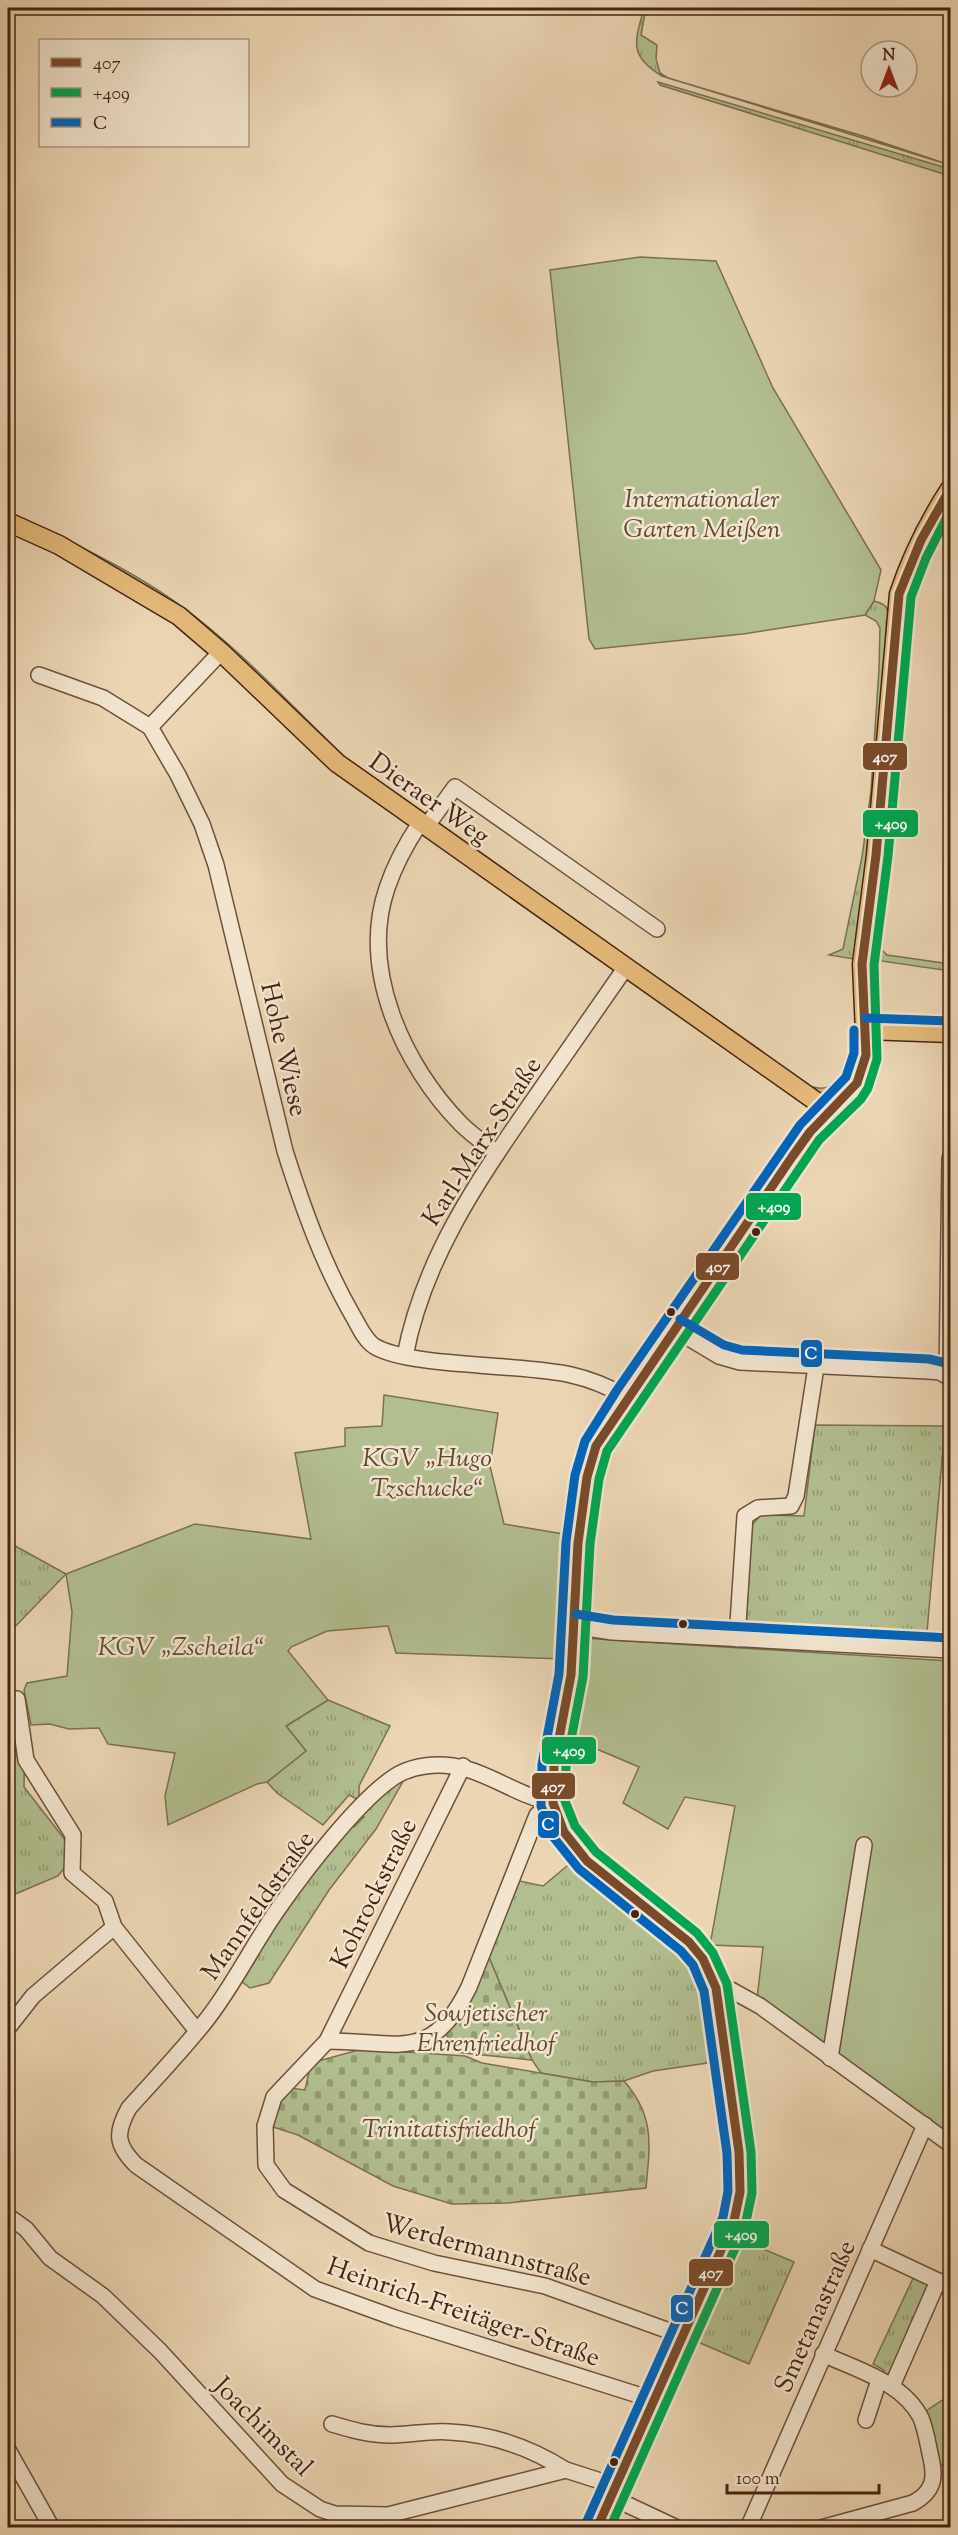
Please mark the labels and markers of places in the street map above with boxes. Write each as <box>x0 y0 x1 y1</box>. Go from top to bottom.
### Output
unlabelled marker <box>750 1226 762 1238</box>
unlabelled marker <box>665 1306 677 1318</box>
unlabelled marker <box>677 1618 689 1630</box>
unlabelled marker <box>629 1908 641 1920</box>
unlabelled marker <box>608 2456 620 2468</box>

